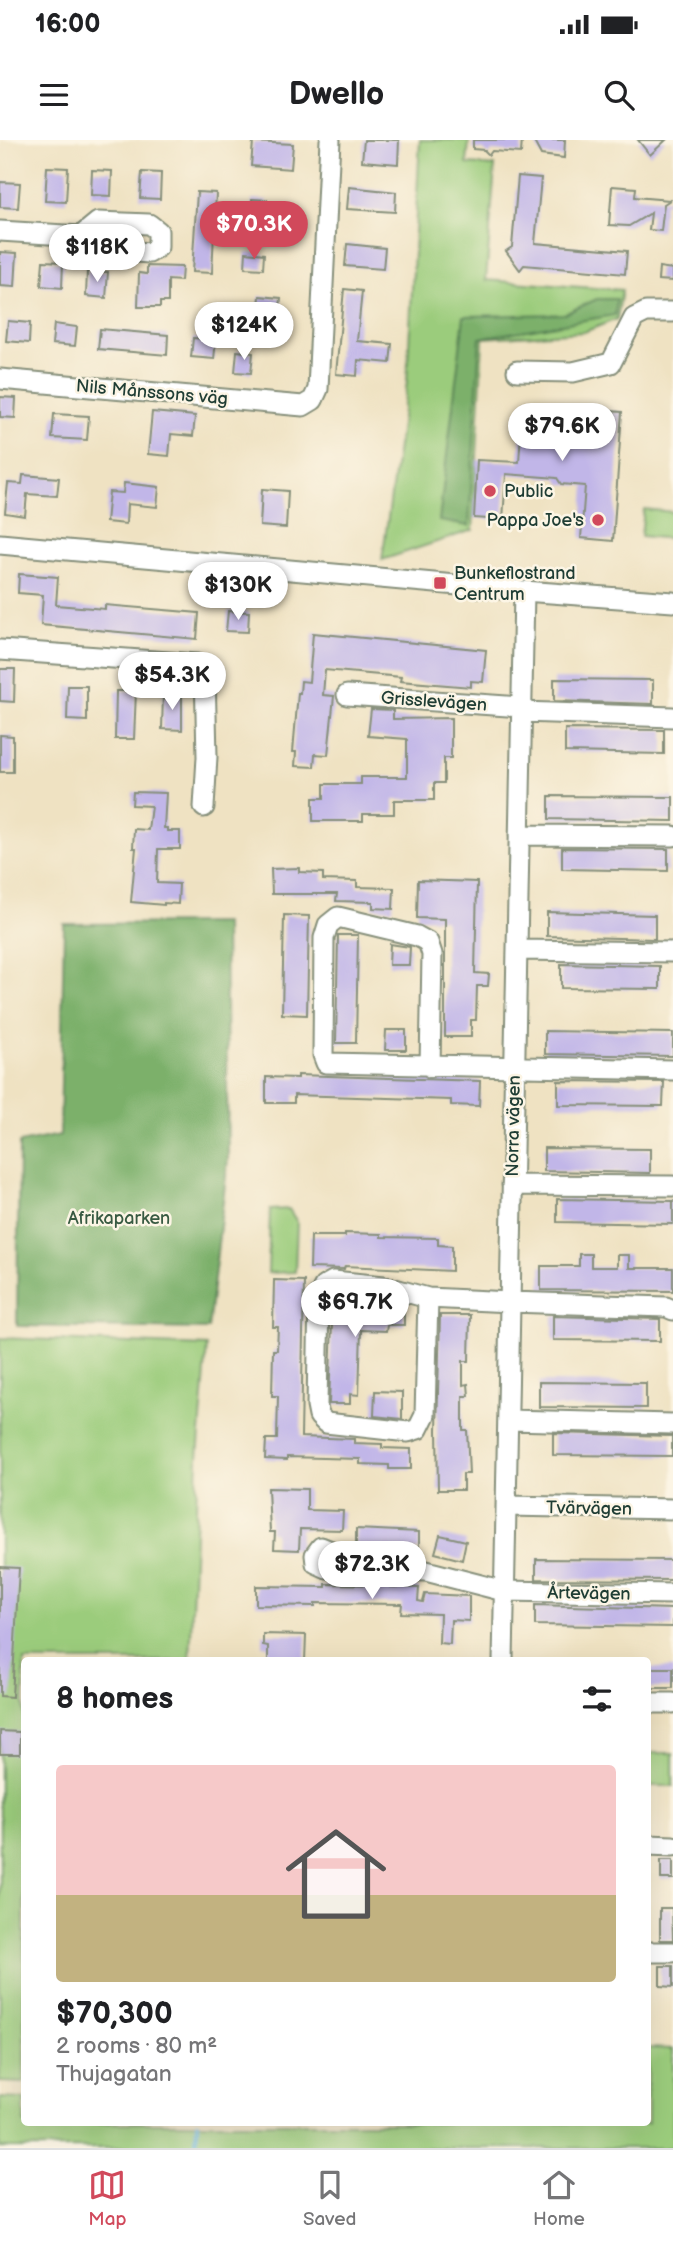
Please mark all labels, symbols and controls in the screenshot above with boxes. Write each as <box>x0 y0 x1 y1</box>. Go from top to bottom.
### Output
text: 16:00 <box>35 9 100 40</box>
text: Dwello <box>289 75 384 114</box>
icon: menu <box>35 76 73 114</box>
icon: search <box>600 76 638 114</box>
pin: $70.3K <box>197 201 311 261</box>
text: $70.3K <box>216 210 292 238</box>
pin: $118K <box>48 225 146 284</box>
text: $118K <box>65 233 129 261</box>
pin: $124K <box>195 302 293 362</box>
text: $124K <box>211 311 277 339</box>
street label: Nils Månssons väg <box>75 375 229 410</box>
pin: $79.6K <box>505 404 619 463</box>
text: $79.6K <box>524 412 600 440</box>
place label: Public <box>504 481 553 502</box>
marker: Public <box>482 483 498 499</box>
place label: Pappa Joe's <box>487 510 584 531</box>
marker: Pappa Joe's <box>590 512 606 528</box>
pin: $130K <box>189 562 287 622</box>
place label: Bunkeflostrand Centrum <box>454 563 576 605</box>
text: $130K <box>204 571 272 599</box>
marker: Bunkeflostrand Centrum <box>432 575 448 591</box>
pin: $54.3K <box>115 652 229 712</box>
text: $54.3K <box>134 661 210 689</box>
street label: Grisslevägen <box>380 687 488 716</box>
street label: Norra vägen <box>502 1075 525 1177</box>
park label: Afrikaparken <box>68 1208 170 1229</box>
pin: $69.7K <box>298 1280 412 1339</box>
text: $69.7K <box>317 1288 393 1316</box>
street label: Tvärvägen <box>546 1497 632 1520</box>
pin: $72.3K <box>315 1542 429 1601</box>
text: $72.3K <box>334 1550 410 1578</box>
street label: Årtevägen <box>547 1581 631 1605</box>
icon: filters <box>578 1680 616 1718</box>
text: 8 homes <box>56 1681 173 1717</box>
icon: home <box>273 1811 399 1937</box>
text: $70,300 <box>56 1996 173 2032</box>
text: 2 rooms · 80 m² <box>56 2032 217 2060</box>
text: Thujagatan <box>56 2060 172 2088</box>
tab: Map <box>88 2166 126 2231</box>
tab: Saved <box>303 2166 356 2231</box>
tab: Home <box>533 2166 585 2231</box>

